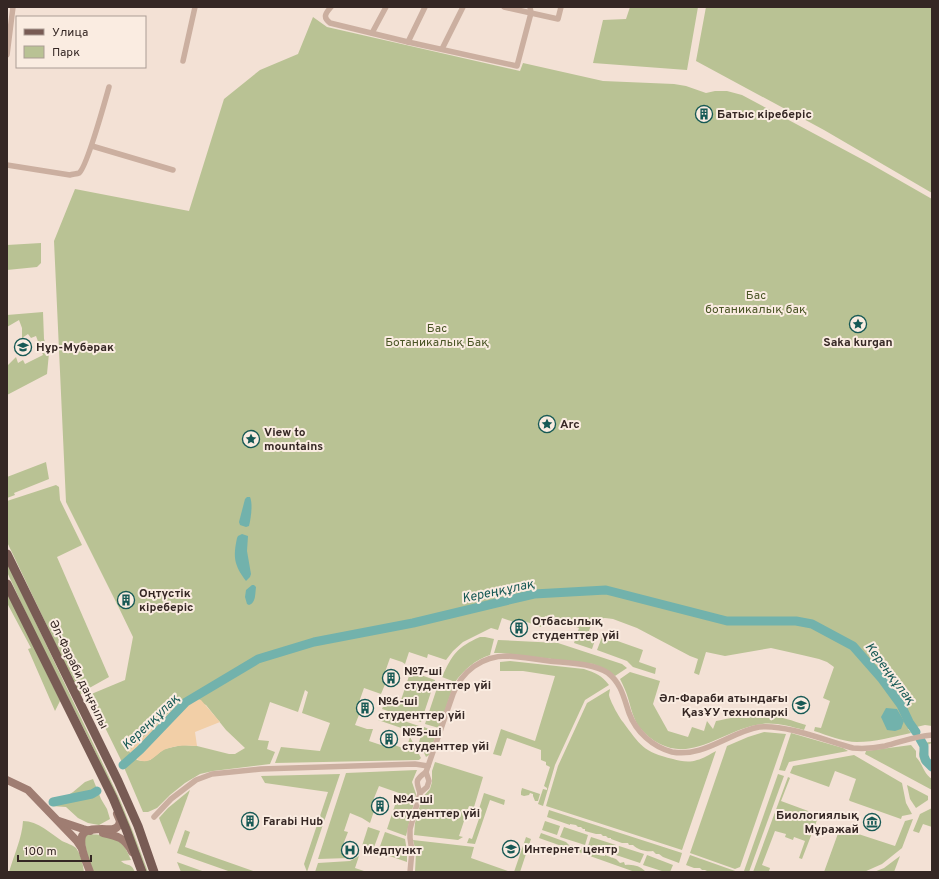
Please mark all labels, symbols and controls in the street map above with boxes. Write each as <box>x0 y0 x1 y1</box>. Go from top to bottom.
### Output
legend <box>16 16 146 68</box>
text: Улица <box>52 25 88 41</box>
text: Парк <box>52 45 80 61</box>
building icon: Батыс кіреберіс <box>694 104 714 124</box>
place label: Батыс кіреберіс <box>717 107 812 123</box>
park label: Бас ботаникалық бақ <box>705 288 807 318</box>
place icon: Saka kurgan <box>848 314 868 334</box>
park label: Бас Ботаникалық Бақ <box>385 321 489 351</box>
place label: Saka kurgan <box>823 335 893 351</box>
school or university icon: Нұр-Мубәрак <box>13 337 33 357</box>
place label: Нұр-Мубәрак <box>36 340 114 356</box>
place icon: Arc <box>537 414 557 434</box>
place label: Arc <box>560 417 580 433</box>
place label: View to mountains <box>264 425 323 455</box>
place icon: View to mountains <box>241 429 261 449</box>
water label: Кереңқұлақ <box>461 576 536 607</box>
place label: Оңтүстік кіреберіс <box>139 586 194 616</box>
building icon: Оңтүстік кіреберіс <box>116 590 136 610</box>
place label: Отбасылық студенттер үйі <box>532 614 619 644</box>
street label: Әл-Фараби даңғылы <box>45 617 112 732</box>
building icon: Отбасылық студенттер үйі <box>509 618 529 638</box>
water label: Кереңқұлақ <box>861 640 918 708</box>
place label: №7-ші студенттер үйі <box>404 664 491 694</box>
building icon: №7-ші студенттер үйі <box>381 668 401 688</box>
water label: Кереңқұлақ <box>119 691 183 754</box>
place label: Әл-Фараби атындағы ҚазҰУ технопаркі <box>659 691 788 721</box>
place label: №6-ші студенттер үйі <box>378 694 465 724</box>
school or university icon: Әл-Фараби атындағы ҚазҰУ технопаркі <box>791 695 811 715</box>
building icon: №6-ші студенттер үйі <box>355 698 375 718</box>
place label: №5-ші студенттер үйі <box>402 725 489 755</box>
building icon: №5-ші студенттер үйі <box>379 729 399 749</box>
place label: №4-ші студенттер үйі <box>393 792 480 822</box>
building icon: №4-ші студенттер үйі <box>370 796 390 816</box>
place label: Биологиялық Мұражай <box>776 808 859 838</box>
building icon: Farabi Hub <box>240 811 260 831</box>
museum icon: Биологиялық Мұражай <box>862 812 882 832</box>
place label: Farabi Hub <box>263 814 323 830</box>
scale bar <box>18 837 91 863</box>
school or university icon: Интернет центр <box>501 839 521 859</box>
hospital icon: Медпункт <box>340 840 360 860</box>
place label: Интернет центр <box>524 842 618 858</box>
place label: Медпункт <box>363 843 422 859</box>
text: 100 m <box>24 844 57 860</box>

